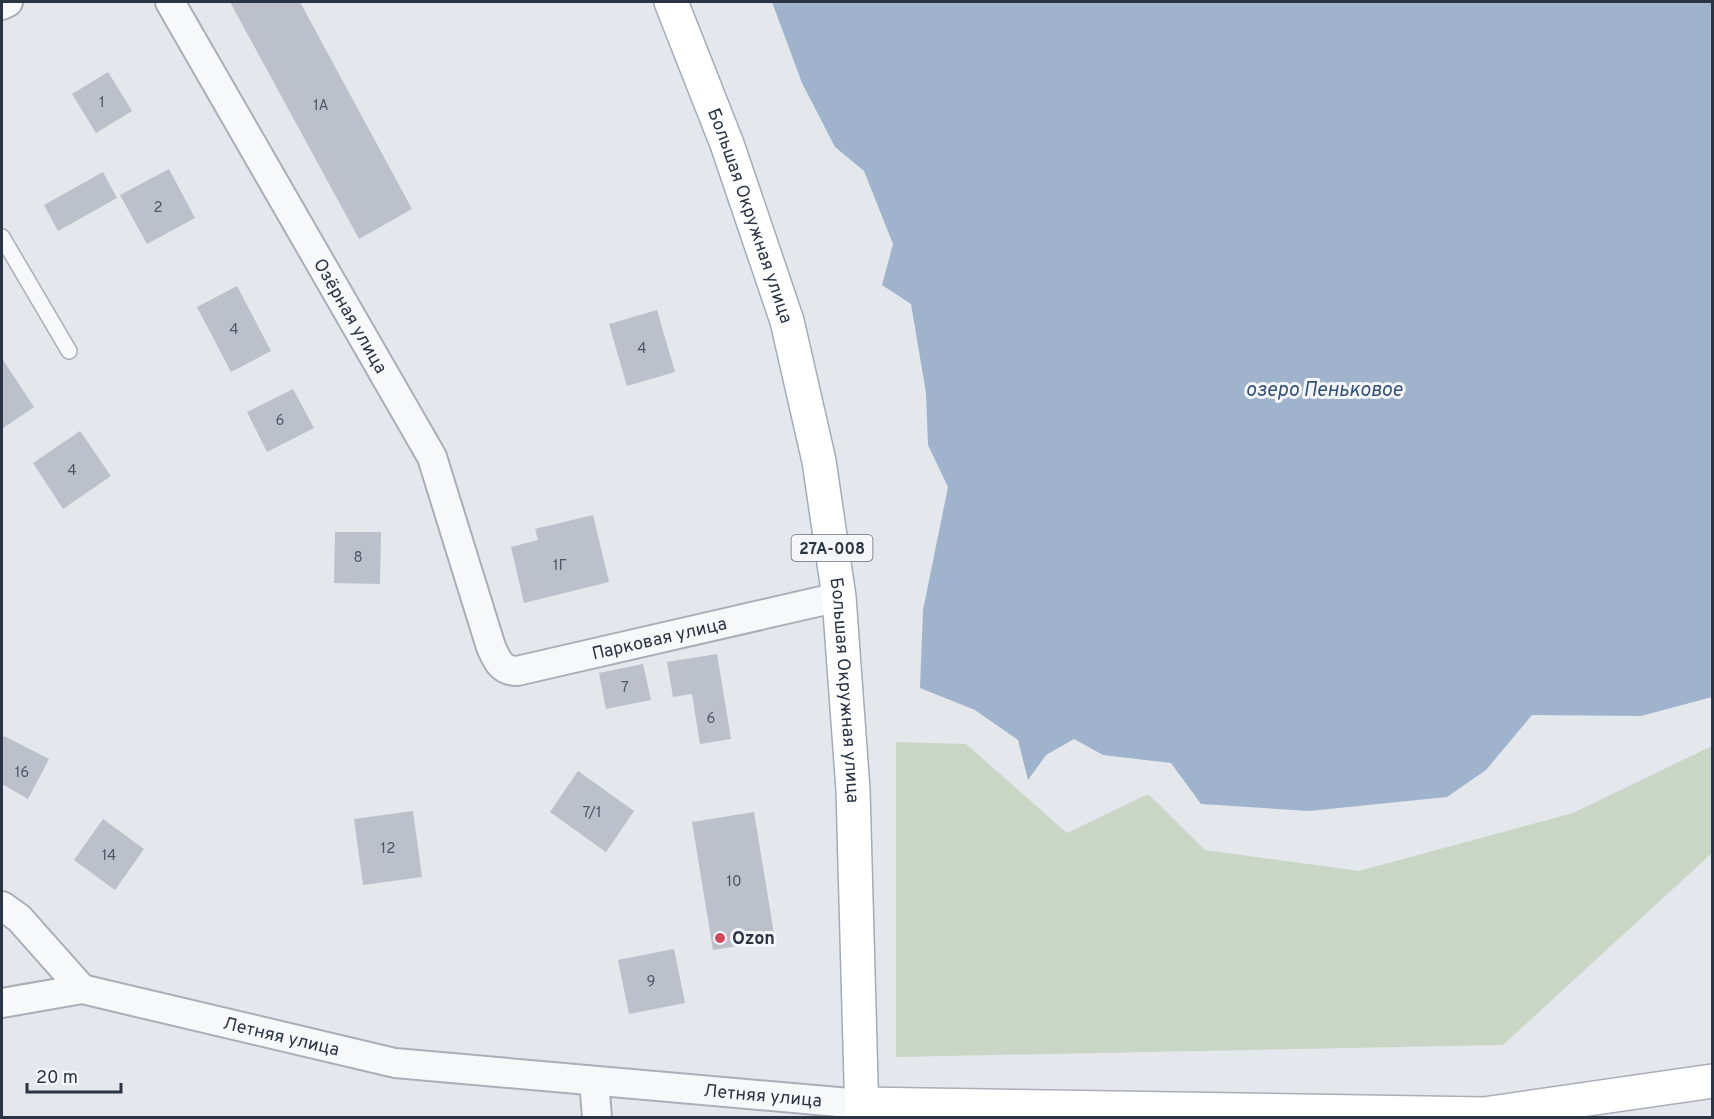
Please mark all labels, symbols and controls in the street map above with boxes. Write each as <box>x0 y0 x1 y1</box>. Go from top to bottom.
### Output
house number: 1 <box>99 94 105 113</box>
house number: 1А <box>313 97 329 116</box>
street label: Большая Окружная улица <box>701 105 797 327</box>
house number: 2 <box>153 199 163 218</box>
street label: Озёрная улица <box>307 255 392 378</box>
house number: 4 <box>229 321 239 340</box>
house number: 4 <box>637 340 647 359</box>
water label: озеро Пеньковое <box>1246 378 1403 404</box>
house number: 6 <box>276 412 285 431</box>
house number: 4 <box>67 462 77 481</box>
road number: 27А-008 <box>792 535 872 561</box>
house number: 8 <box>353 549 363 568</box>
house number: 1Г <box>553 557 567 576</box>
street label: Большая Окружная улица <box>823 576 863 803</box>
street label: Парковая улица <box>590 613 729 666</box>
house number: 7 <box>621 679 629 698</box>
house number: 6 <box>707 710 716 729</box>
house number: 16 <box>15 764 29 783</box>
house number: 7/1 <box>582 804 602 823</box>
house number: 12 <box>381 840 395 859</box>
house number: 14 <box>102 847 116 866</box>
house number: 10 <box>726 873 742 892</box>
place label: Ozon <box>732 928 775 951</box>
marker: Ozon <box>713 931 727 945</box>
house number: 9 <box>647 973 655 992</box>
street label: Летняя улица <box>220 1013 341 1062</box>
scale bar <box>27 1056 122 1094</box>
text: 20 m <box>36 1067 78 1090</box>
street label: Летняя улица <box>702 1080 823 1114</box>

